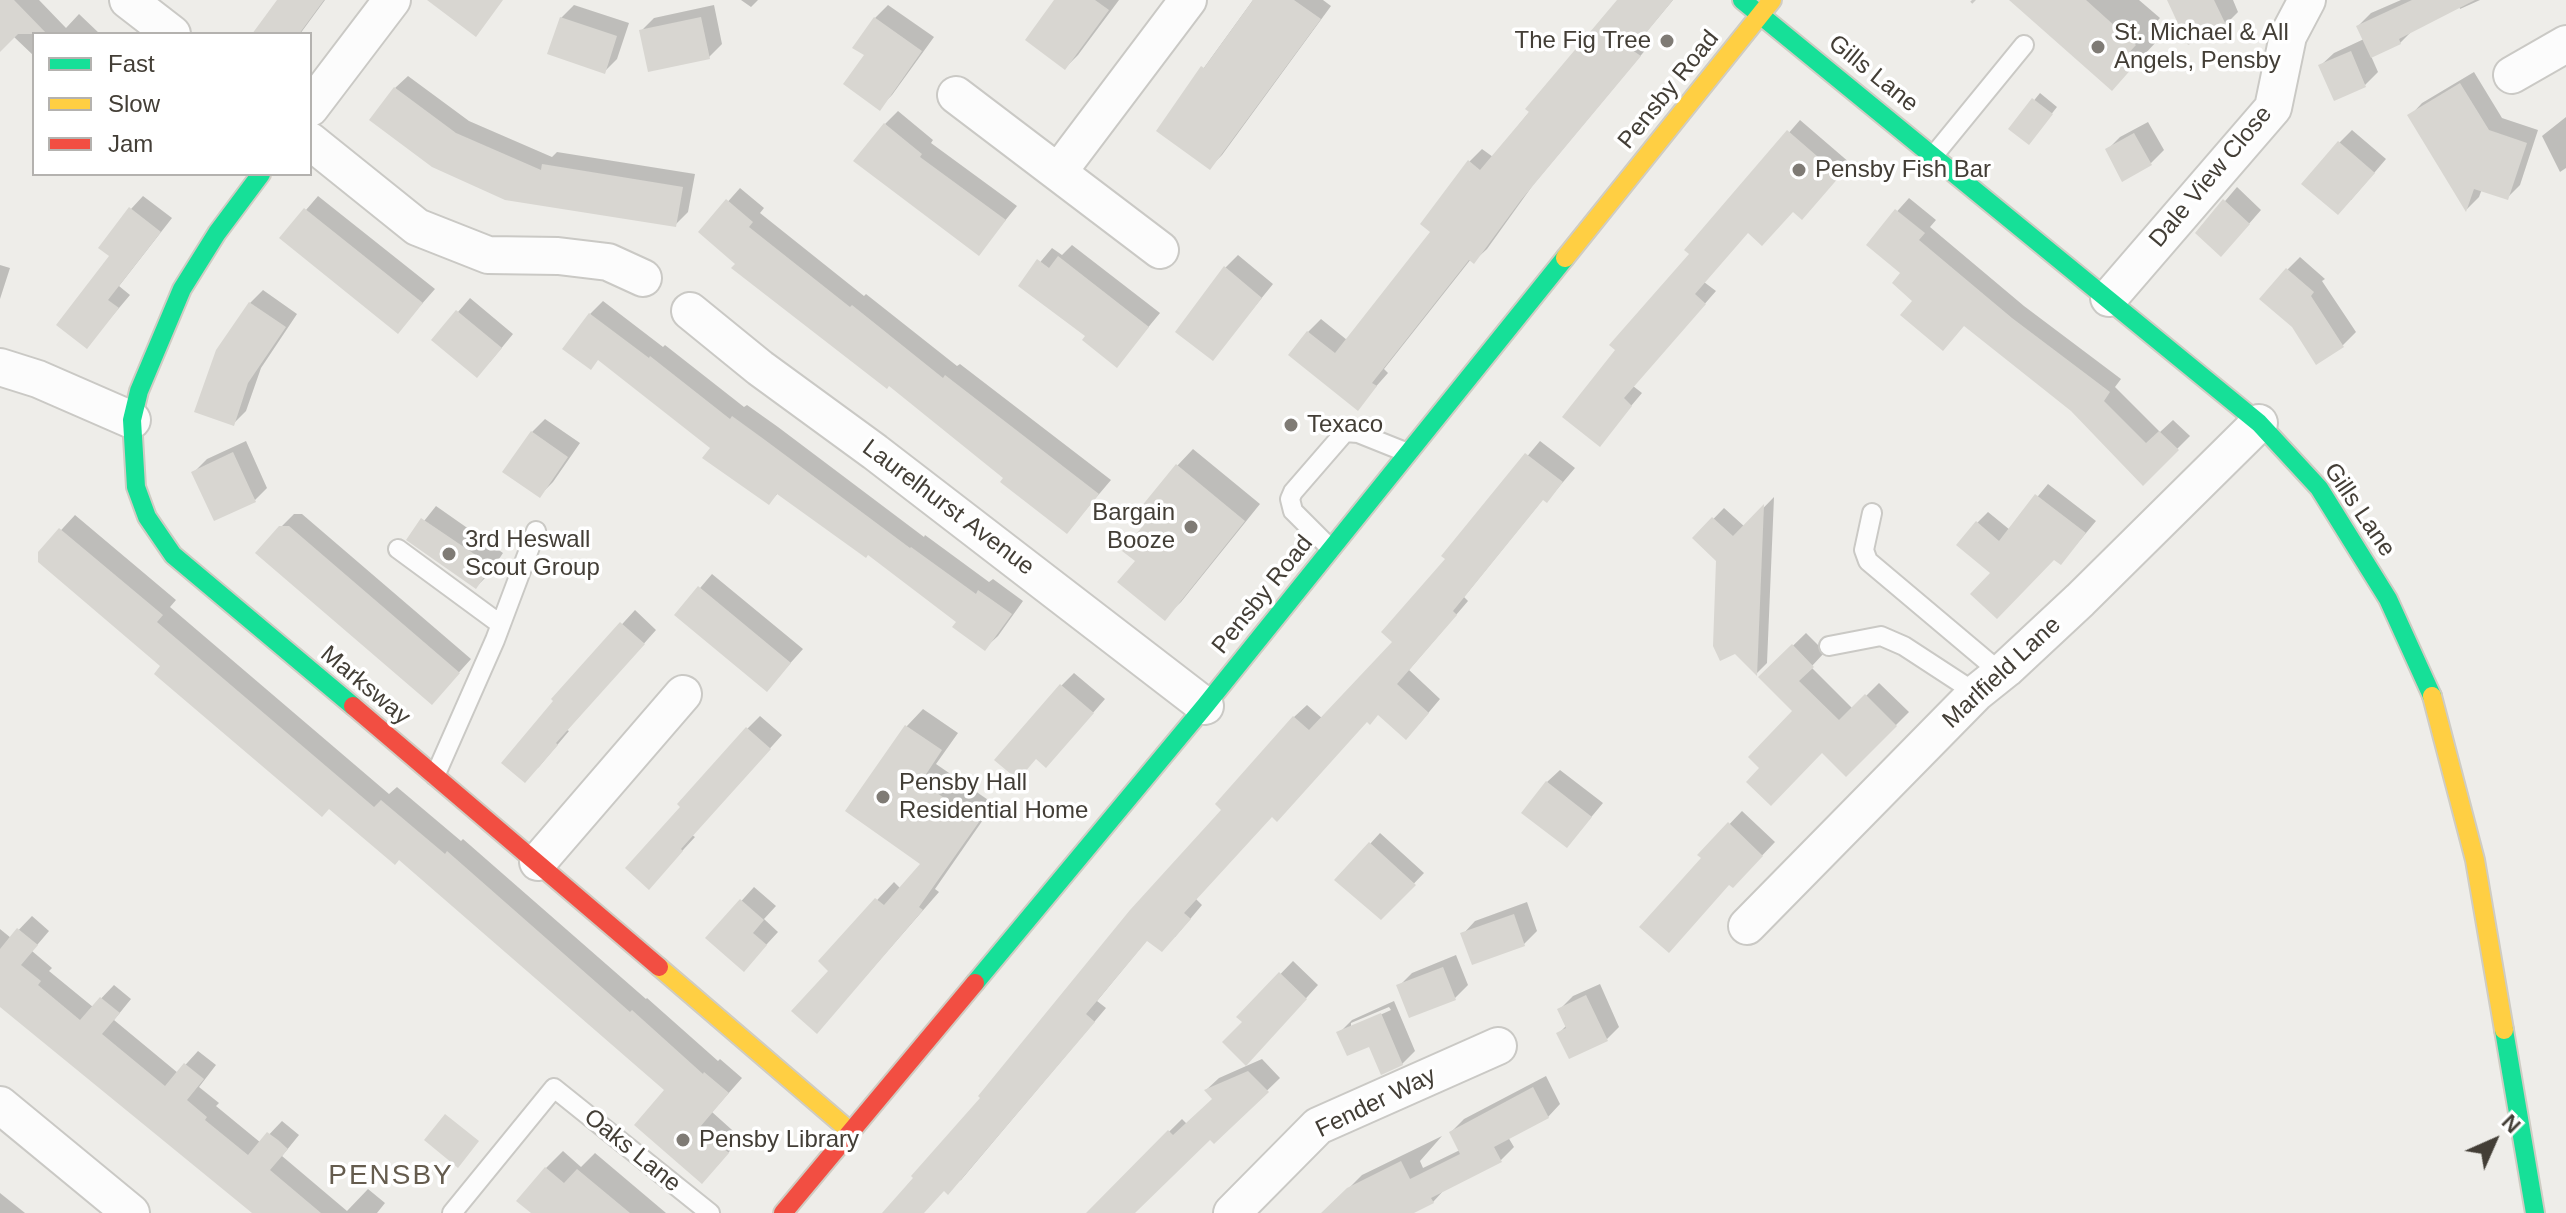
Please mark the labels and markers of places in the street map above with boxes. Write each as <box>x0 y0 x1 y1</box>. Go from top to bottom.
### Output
place label: St. Michael & All Angels, Pensby <box>2114 19 2289 75</box>
place label: The Fig Tree <box>1515 27 1651 55</box>
marker: The Fig Tree <box>1658 32 1676 50</box>
marker: St. Michael & All Angels, Pensby <box>2089 38 2107 56</box>
place label: Pensby Fish Bar <box>1815 156 1991 184</box>
marker: Pensby Fish Bar <box>1790 161 1808 179</box>
place label: Texaco <box>1307 411 1383 439</box>
marker: Texaco <box>1282 416 1300 434</box>
place label: Bargain Booze <box>1092 499 1175 555</box>
marker: Bargain Booze <box>1182 518 1200 536</box>
place label: 3rd Heswall Scout Group <box>465 526 600 582</box>
marker: 3rd Heswall Scout Group <box>440 545 458 563</box>
place label: Pensby Hall Residential Home <box>899 769 1088 825</box>
marker: Pensby Hall Residential Home <box>874 788 892 806</box>
place label: Pensby Library <box>699 1126 859 1154</box>
marker: Pensby Library <box>674 1131 692 1149</box>

